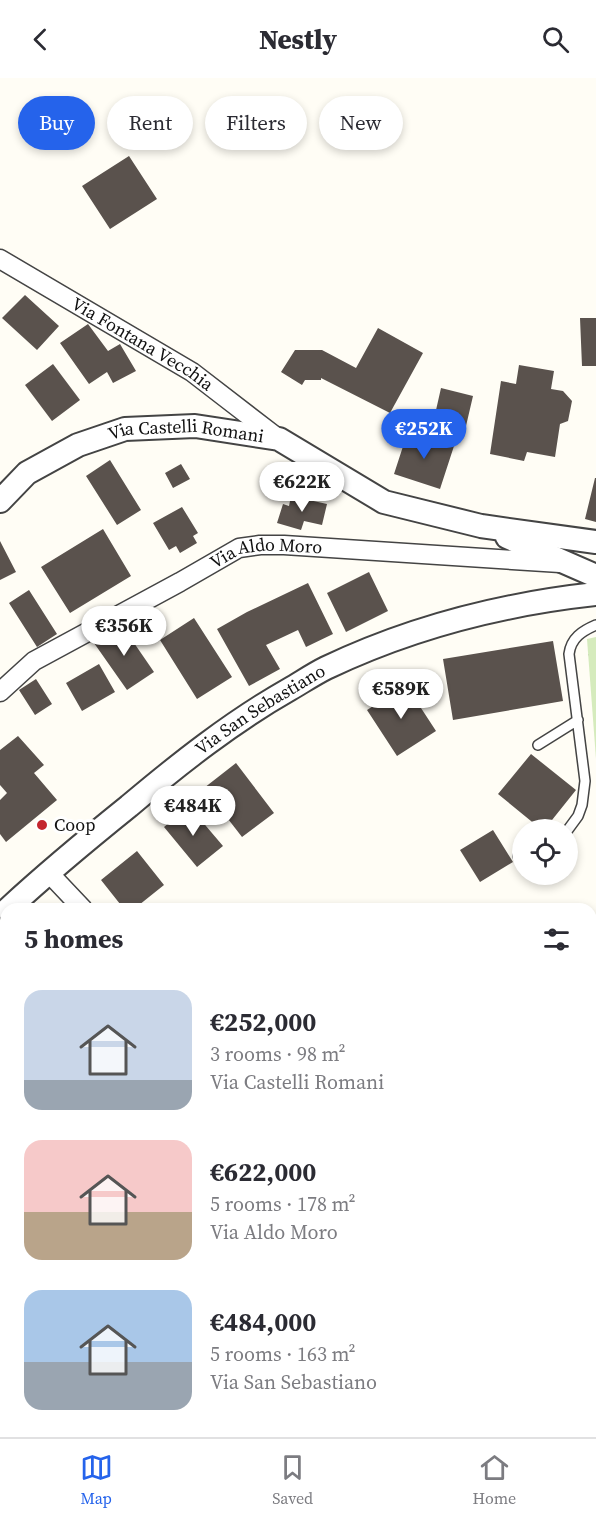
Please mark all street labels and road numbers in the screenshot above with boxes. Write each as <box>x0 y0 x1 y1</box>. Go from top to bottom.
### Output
street label: Via Fontana Vecchia <box>67 291 220 397</box>
street label: Via Castelli Romani <box>105 413 266 449</box>
street label: Via Aldo Moro <box>205 531 323 574</box>
street label: Via San Sebastiano <box>190 658 330 760</box>

